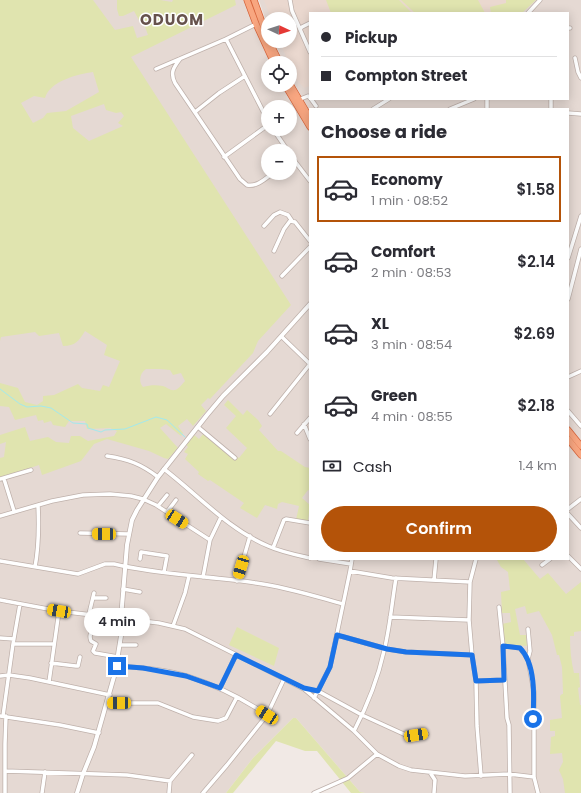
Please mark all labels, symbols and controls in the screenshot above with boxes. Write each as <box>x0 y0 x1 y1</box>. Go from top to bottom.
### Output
district label: ODUOM <box>140 9 204 30</box>
north arrow <box>261 12 297 48</box>
map controls <box>261 12 297 180</box>
text: Pickup <box>345 27 397 48</box>
button: locate <box>261 56 297 92</box>
text: Compton Street <box>345 65 467 86</box>
button: + <box>261 100 297 136</box>
text: Choose a ride <box>321 119 447 144</box>
button: − <box>261 144 297 180</box>
text: Economy <box>371 169 443 190</box>
icon: car <box>323 171 359 207</box>
text: $1.58 <box>517 179 555 200</box>
text: 1 min · 08:52 <box>371 191 448 210</box>
text: Comfort <box>371 241 435 262</box>
icon: car <box>323 243 359 279</box>
text: $2.14 <box>517 251 555 272</box>
text: 2 min · 08:53 <box>371 263 452 282</box>
text: XL <box>371 313 389 334</box>
icon: car <box>323 315 359 351</box>
text: $2.69 <box>514 323 555 344</box>
text: 3 min · 08:54 <box>371 335 452 354</box>
text: Green <box>371 385 417 406</box>
icon: car <box>323 387 359 423</box>
text: $2.18 <box>518 395 555 416</box>
text: 4 min · 08:55 <box>371 407 453 426</box>
icon: cash <box>321 455 343 477</box>
text: Cash <box>353 456 392 477</box>
text: 1.4 km <box>518 456 557 475</box>
button: Confirm <box>321 506 557 552</box>
car <box>164 507 190 531</box>
car <box>92 528 116 540</box>
car <box>232 554 250 580</box>
car <box>46 603 72 619</box>
callout: 4 min <box>84 608 150 636</box>
text: 4 min <box>98 612 136 631</box>
route end <box>108 657 126 675</box>
car <box>107 697 131 709</box>
car <box>254 703 280 727</box>
route start <box>524 710 542 728</box>
car <box>403 727 429 743</box>

